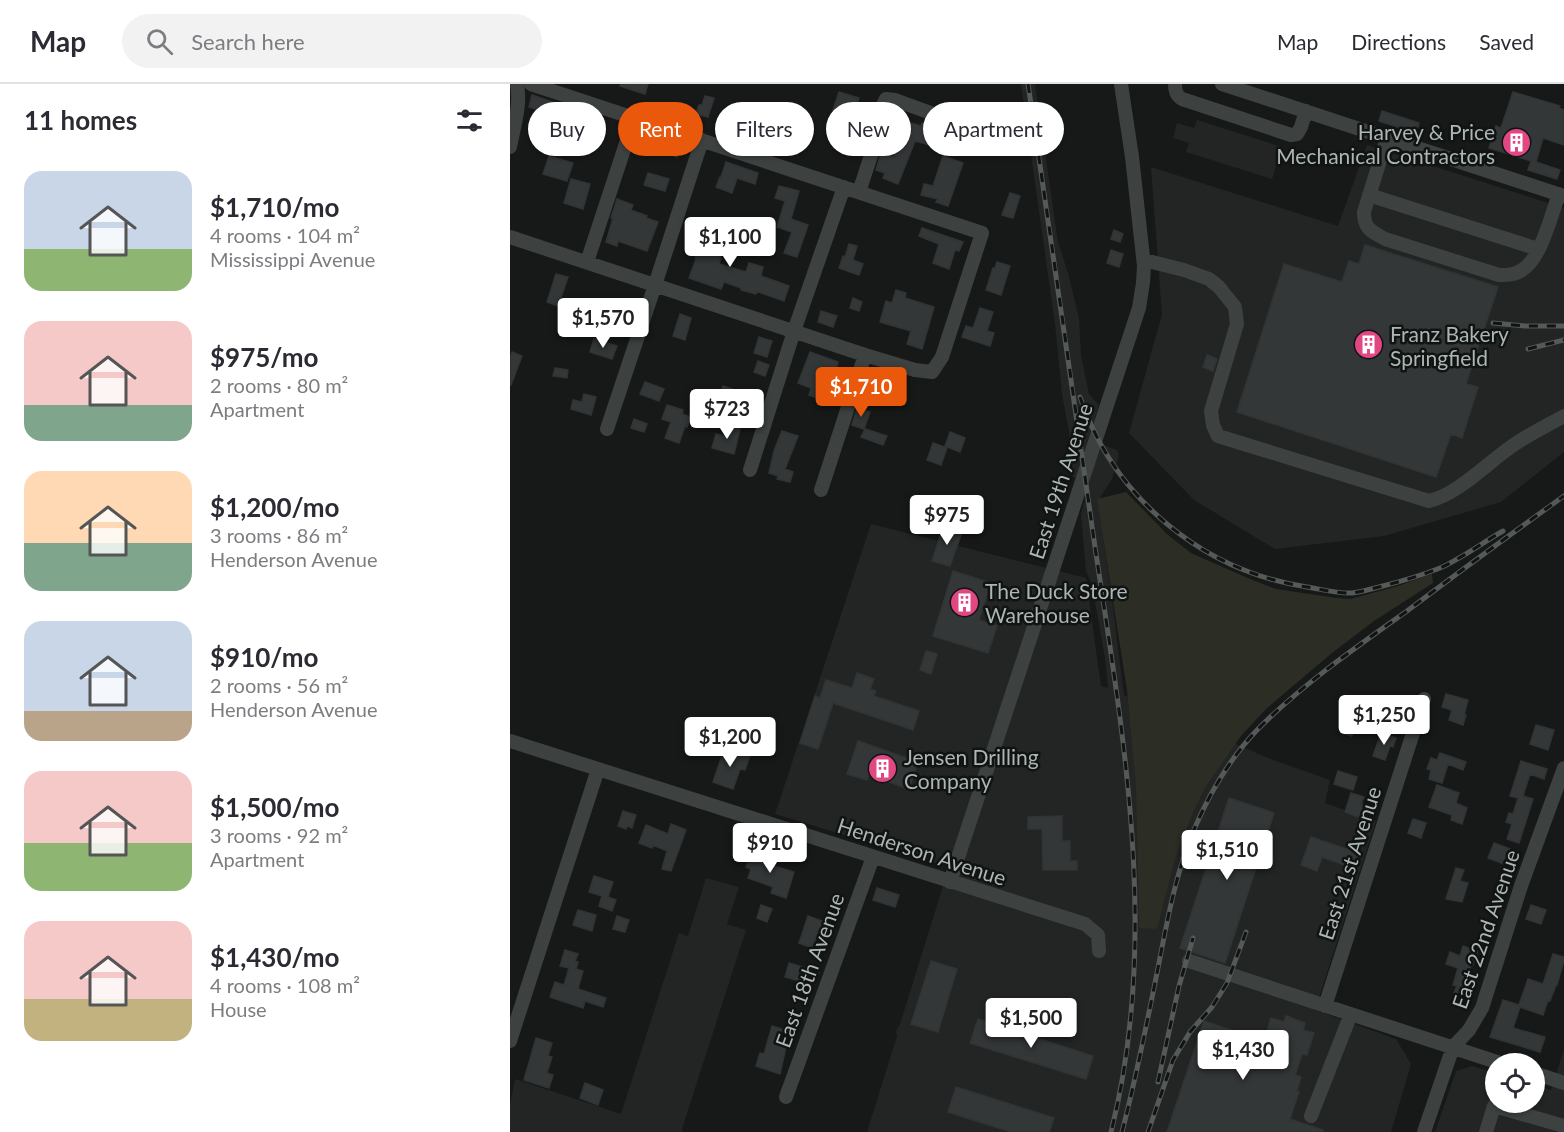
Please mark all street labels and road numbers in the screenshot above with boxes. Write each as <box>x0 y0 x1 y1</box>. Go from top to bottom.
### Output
street label: East 19th Avenue <box>1023 400 1097 562</box>
street label: East 21st Avenue <box>1312 783 1386 943</box>
street label: Henderson Avenue <box>835 812 1009 890</box>
street label: East 22nd Avenue <box>1446 846 1524 1012</box>
street label: East 18th Avenue <box>770 889 848 1051</box>

